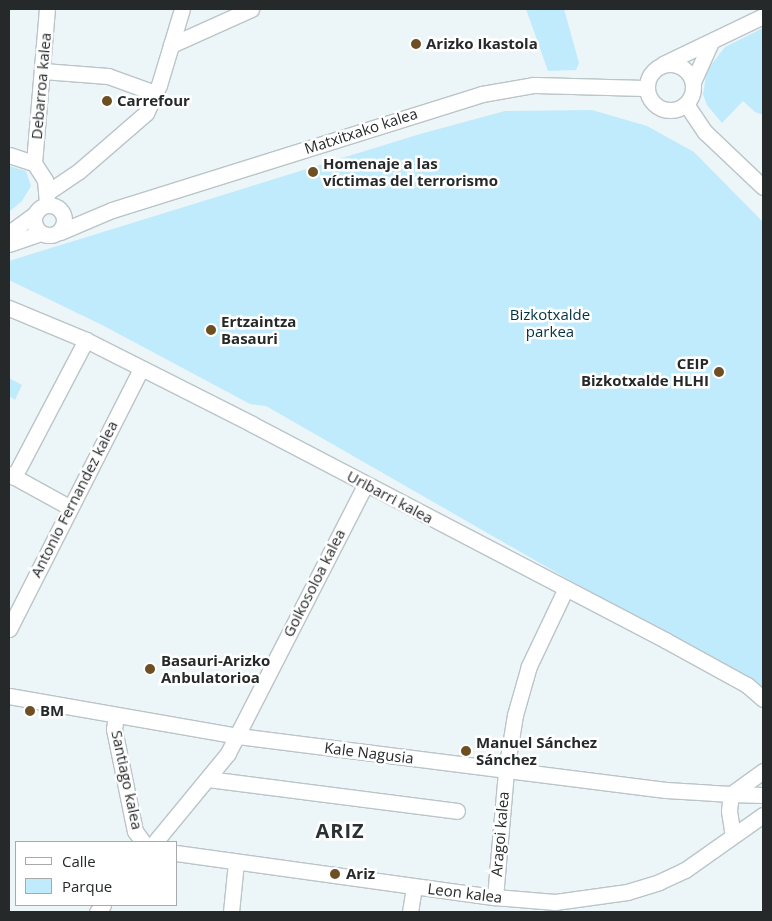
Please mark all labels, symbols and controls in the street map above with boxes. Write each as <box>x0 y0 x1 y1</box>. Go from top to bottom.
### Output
street label: Debarroa kalea <box>27 32 55 140</box>
place label: Arizko Ikastola <box>426 35 538 53</box>
marker: Arizko Ikastola <box>410 38 422 50</box>
place label: Carrefour <box>117 92 190 110</box>
marker: Carrefour <box>101 95 113 107</box>
street label: Matxitxako kalea <box>302 104 420 158</box>
place label: Homenaje a las víctimas del terrorismo <box>323 154 498 189</box>
marker: Homenaje a las víctimas del terrorismo <box>307 166 319 178</box>
park label: Bizkotxalde parkea <box>510 305 590 340</box>
place label: Ertzaintza Basauri <box>221 312 296 347</box>
marker: Ertzaintza Basauri <box>205 324 217 336</box>
place label: CEIP Bizkotxalde HLHI <box>581 354 709 389</box>
marker: CEIP Bizkotxalde HLHI <box>713 366 725 378</box>
street label: Antonio Fernandez kalea <box>27 418 121 580</box>
street label: Uribarri kalea <box>344 467 436 527</box>
street label: Goikosoloa kalea <box>279 526 349 640</box>
place label: Basauri-Arizko Anbulatorioa <box>161 651 270 686</box>
marker: Basauri-Arizko Anbulatorioa <box>143 662 157 676</box>
place label: BM <box>40 702 64 720</box>
marker: BM <box>24 705 36 717</box>
street label: Santiago kalea <box>108 729 146 831</box>
place label: Manuel Sánchez Sánchez <box>476 733 597 768</box>
street label: Kale Nagusia <box>323 739 415 767</box>
marker: Manuel Sánchez Sánchez <box>460 745 472 757</box>
street label: Aragoi kalea <box>487 791 513 877</box>
district label: ARIZ <box>315 818 365 842</box>
legend <box>15 841 178 906</box>
text: Calle <box>62 851 96 871</box>
place label: Ariz <box>346 865 375 883</box>
marker: Ariz <box>328 867 342 881</box>
text: Parque <box>62 876 112 896</box>
street label: Leon kalea <box>427 879 503 907</box>

